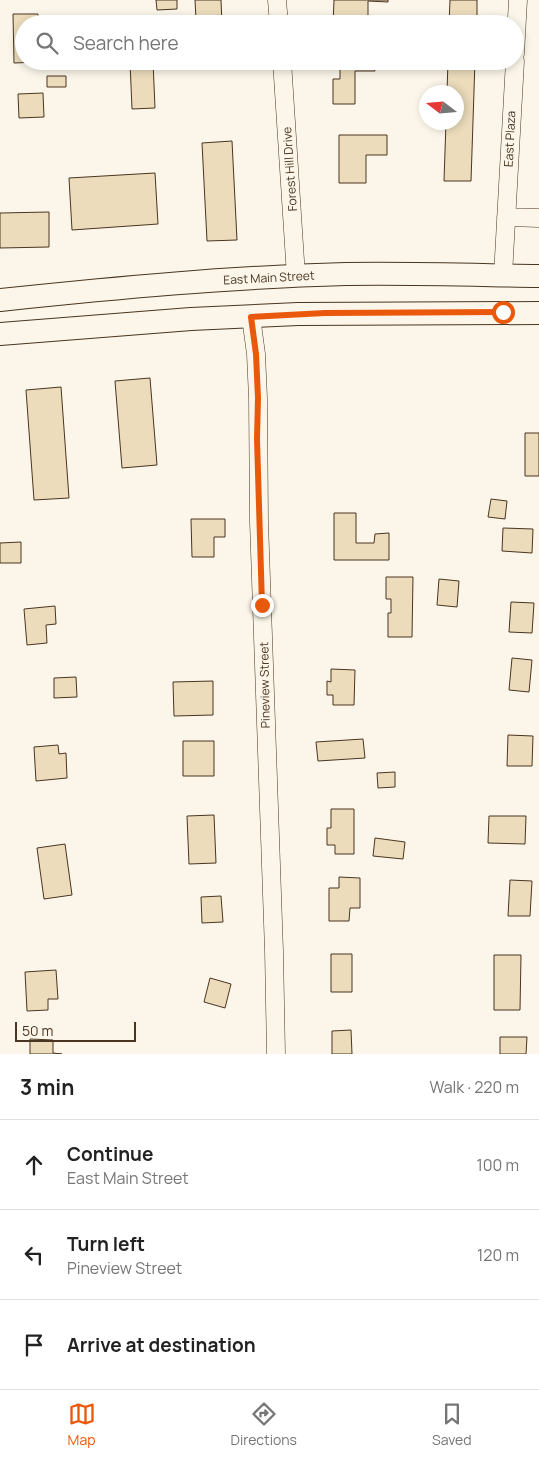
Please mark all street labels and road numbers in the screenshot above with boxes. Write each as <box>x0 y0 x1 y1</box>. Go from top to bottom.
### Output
street label: East Plaza <box>500 110 519 168</box>
street label: Forest Hill Drive <box>278 126 301 212</box>
street label: East Main Street <box>223 267 315 288</box>
street label: Pineview Street <box>255 641 274 728</box>

